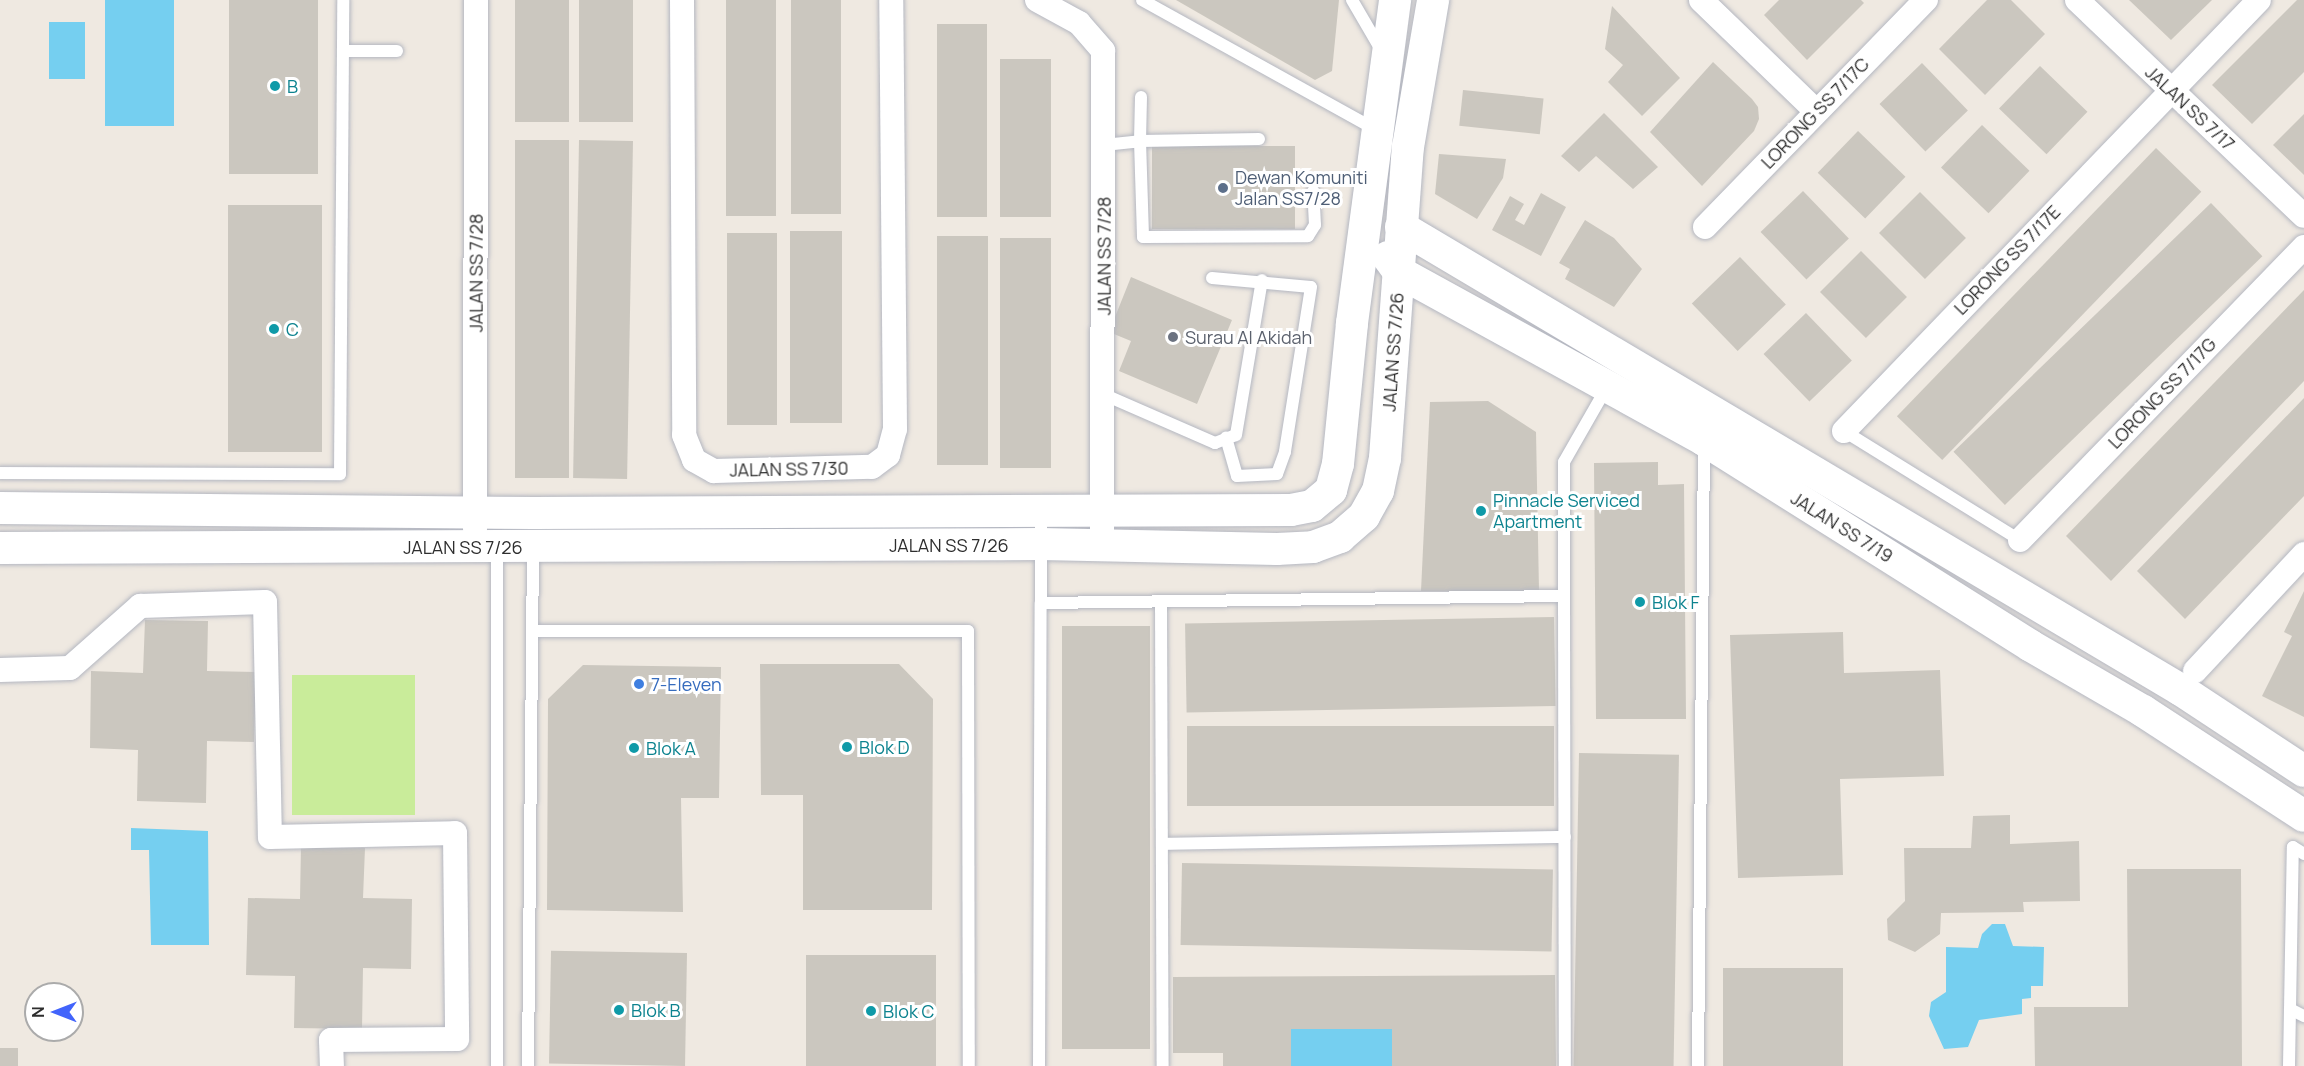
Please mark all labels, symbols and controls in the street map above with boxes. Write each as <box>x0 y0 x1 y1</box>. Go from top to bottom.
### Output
street label: LORONG SS 7/17C <box>1757 53 1873 173</box>
street label: JALAN SS 7/17 <box>2141 61 2239 155</box>
place label: B <box>287 75 298 97</box>
marker: B <box>268 79 282 93</box>
place label: Dewan Komuniti Jalan SS7/28 <box>1235 167 1368 210</box>
marker: Dewan Komuniti Jalan SS7/28 <box>1216 181 1230 195</box>
street label: JALAN SS 7/28 <box>1093 197 1115 315</box>
street label: LORONG SS 7/17E <box>1949 201 2065 319</box>
street label: JALAN SS 7/28 <box>465 214 487 332</box>
street label: JALAN SS 7/26 <box>1378 292 1408 412</box>
place label: C <box>286 318 299 340</box>
marker: C <box>267 322 281 336</box>
place label: Surau Al Akidah <box>1185 326 1312 348</box>
marker: Surau Al Akidah <box>1166 330 1180 344</box>
street label: LORONG SS 7/17G <box>2104 333 2220 453</box>
street label: JALAN SS 7/30 <box>729 457 849 481</box>
street label: JALAN SS 7/19 <box>1787 487 1897 567</box>
place label: Pinnacle Serviced Apartment <box>1493 490 1640 532</box>
marker: Pinnacle Serviced Apartment <box>1474 504 1488 518</box>
street label: JALAN SS 7/26 <box>889 534 1009 556</box>
street label: JALAN SS 7/26 <box>403 536 523 558</box>
place label: Blok F <box>1652 591 1699 613</box>
marker: Blok F <box>1633 595 1647 609</box>
place label: 7-Eleven <box>651 673 722 695</box>
marker: 7-Eleven <box>632 677 646 691</box>
place label: Blok D <box>859 736 909 758</box>
place label: Blok A <box>646 737 696 759</box>
marker: Blok D <box>840 740 854 754</box>
marker: Blok A <box>627 741 641 755</box>
north arrow <box>24 982 84 1042</box>
place label: Blok B <box>631 999 680 1021</box>
place label: Blok C <box>883 1000 934 1022</box>
marker: Blok B <box>612 1003 626 1017</box>
marker: Blok C <box>864 1004 878 1018</box>
text: N <box>27 1006 49 1018</box>

